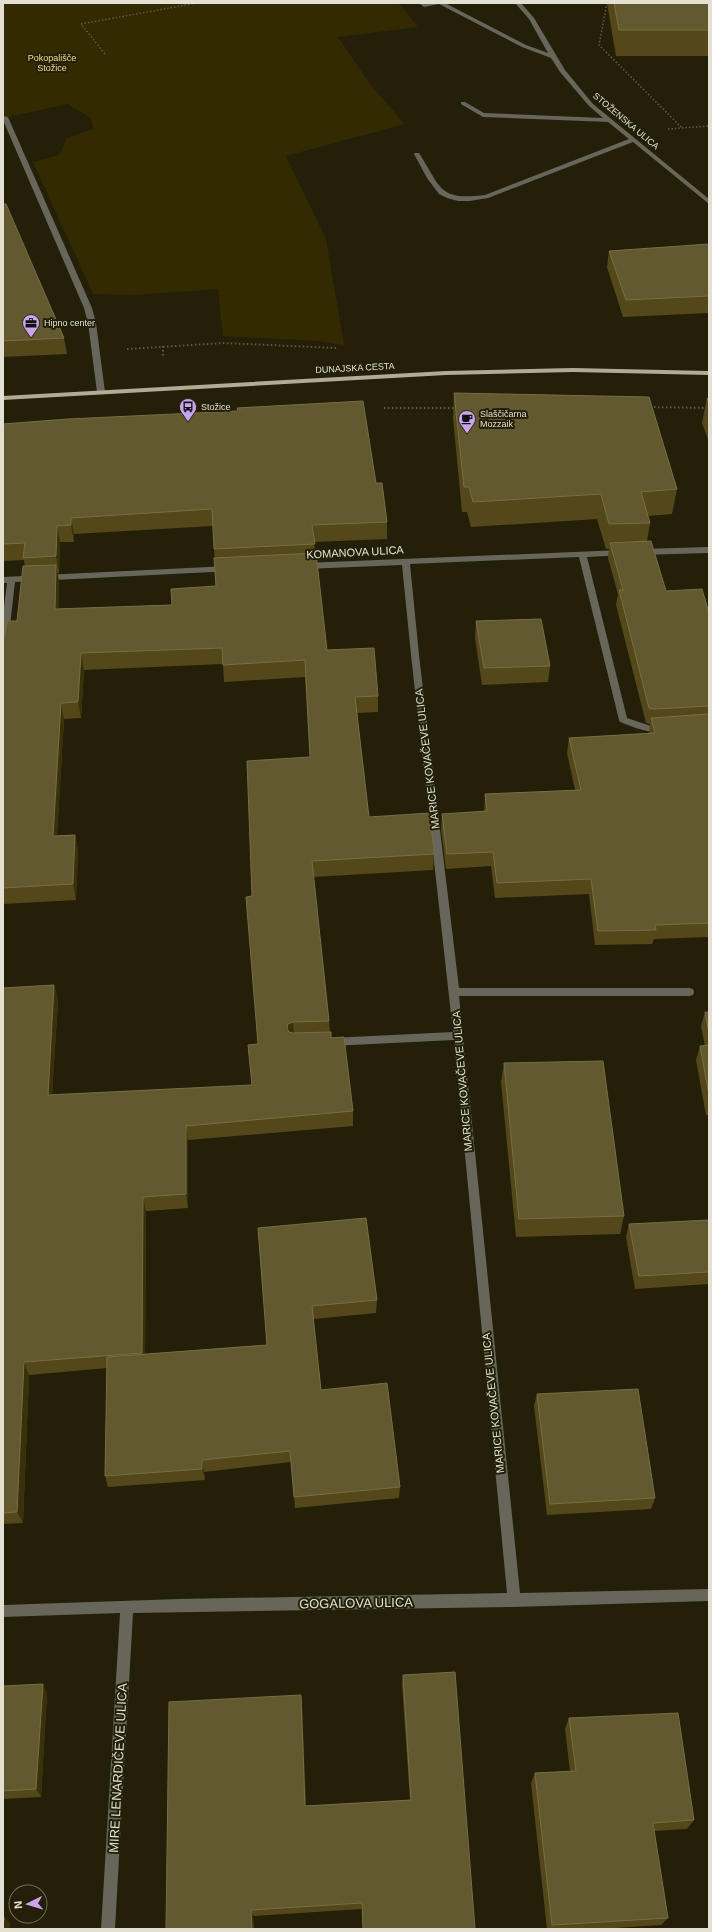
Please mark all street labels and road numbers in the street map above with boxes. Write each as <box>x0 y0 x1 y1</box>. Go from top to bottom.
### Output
street label: STOŽENSKA ULICA <box>591 91 661 151</box>
street label: DUNAJSKA CESTA <box>315 361 395 375</box>
street label: KOMANOVA ULICA <box>306 543 405 561</box>
street label: MARICE KOVAČEVE ULICA <box>412 688 442 830</box>
street label: MARICE KOVAČEVE ULICA <box>450 1010 474 1152</box>
street label: MARICE KOVAČEVE ULICA <box>480 1332 506 1474</box>
street label: GOGALOVA ULICA <box>299 1595 413 1611</box>
street label: MIRE LENARDIČEVE ULICA <box>106 1683 130 1853</box>

